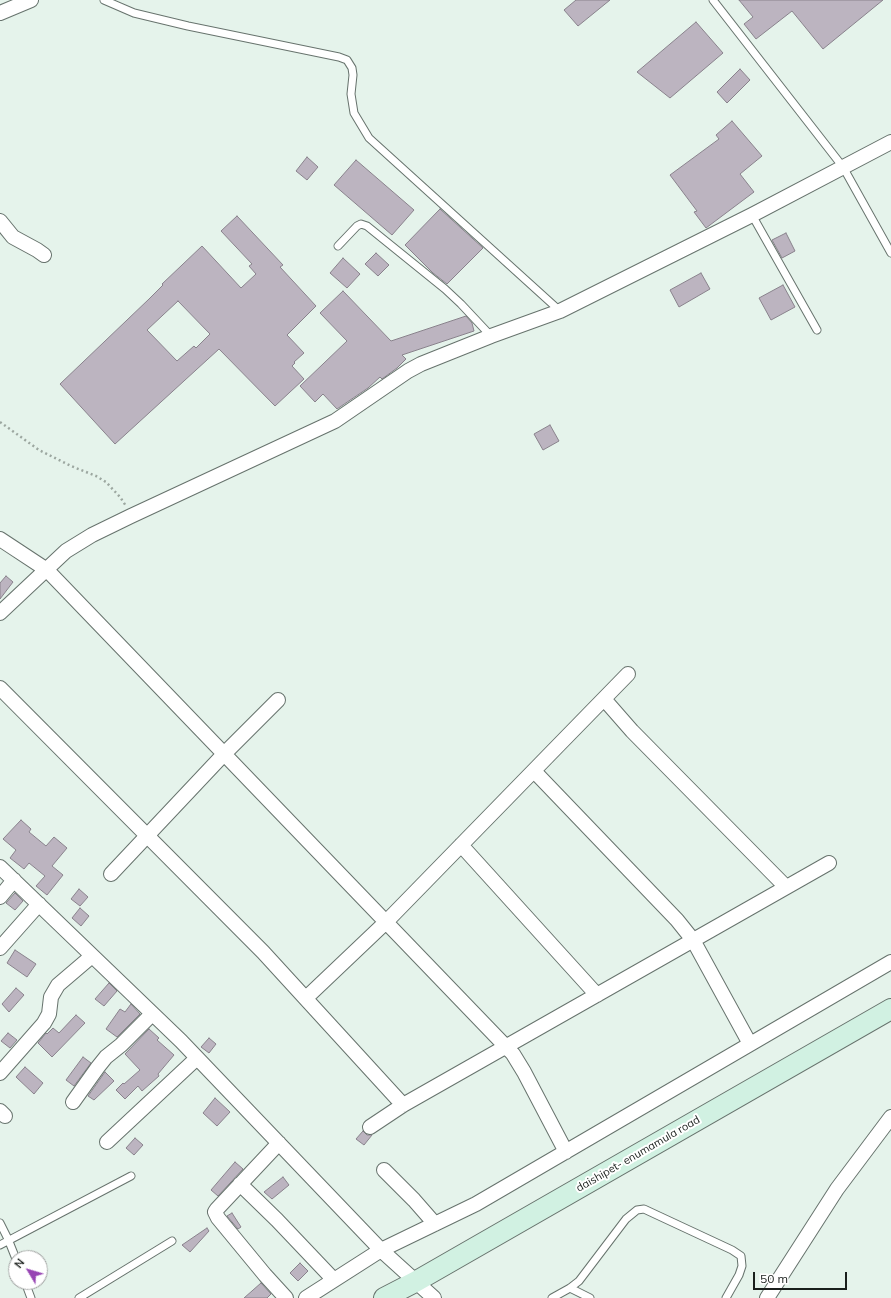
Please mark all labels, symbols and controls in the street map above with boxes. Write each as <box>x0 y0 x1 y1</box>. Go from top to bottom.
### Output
street label: daishipet- enumamula road <box>574 1113 702 1195</box>
north arrow <box>8 1250 48 1290</box>
text: N <box>11 1256 27 1271</box>
scale bar <box>755 1264 849 1290</box>
text: 50 m <box>760 1271 788 1286</box>

